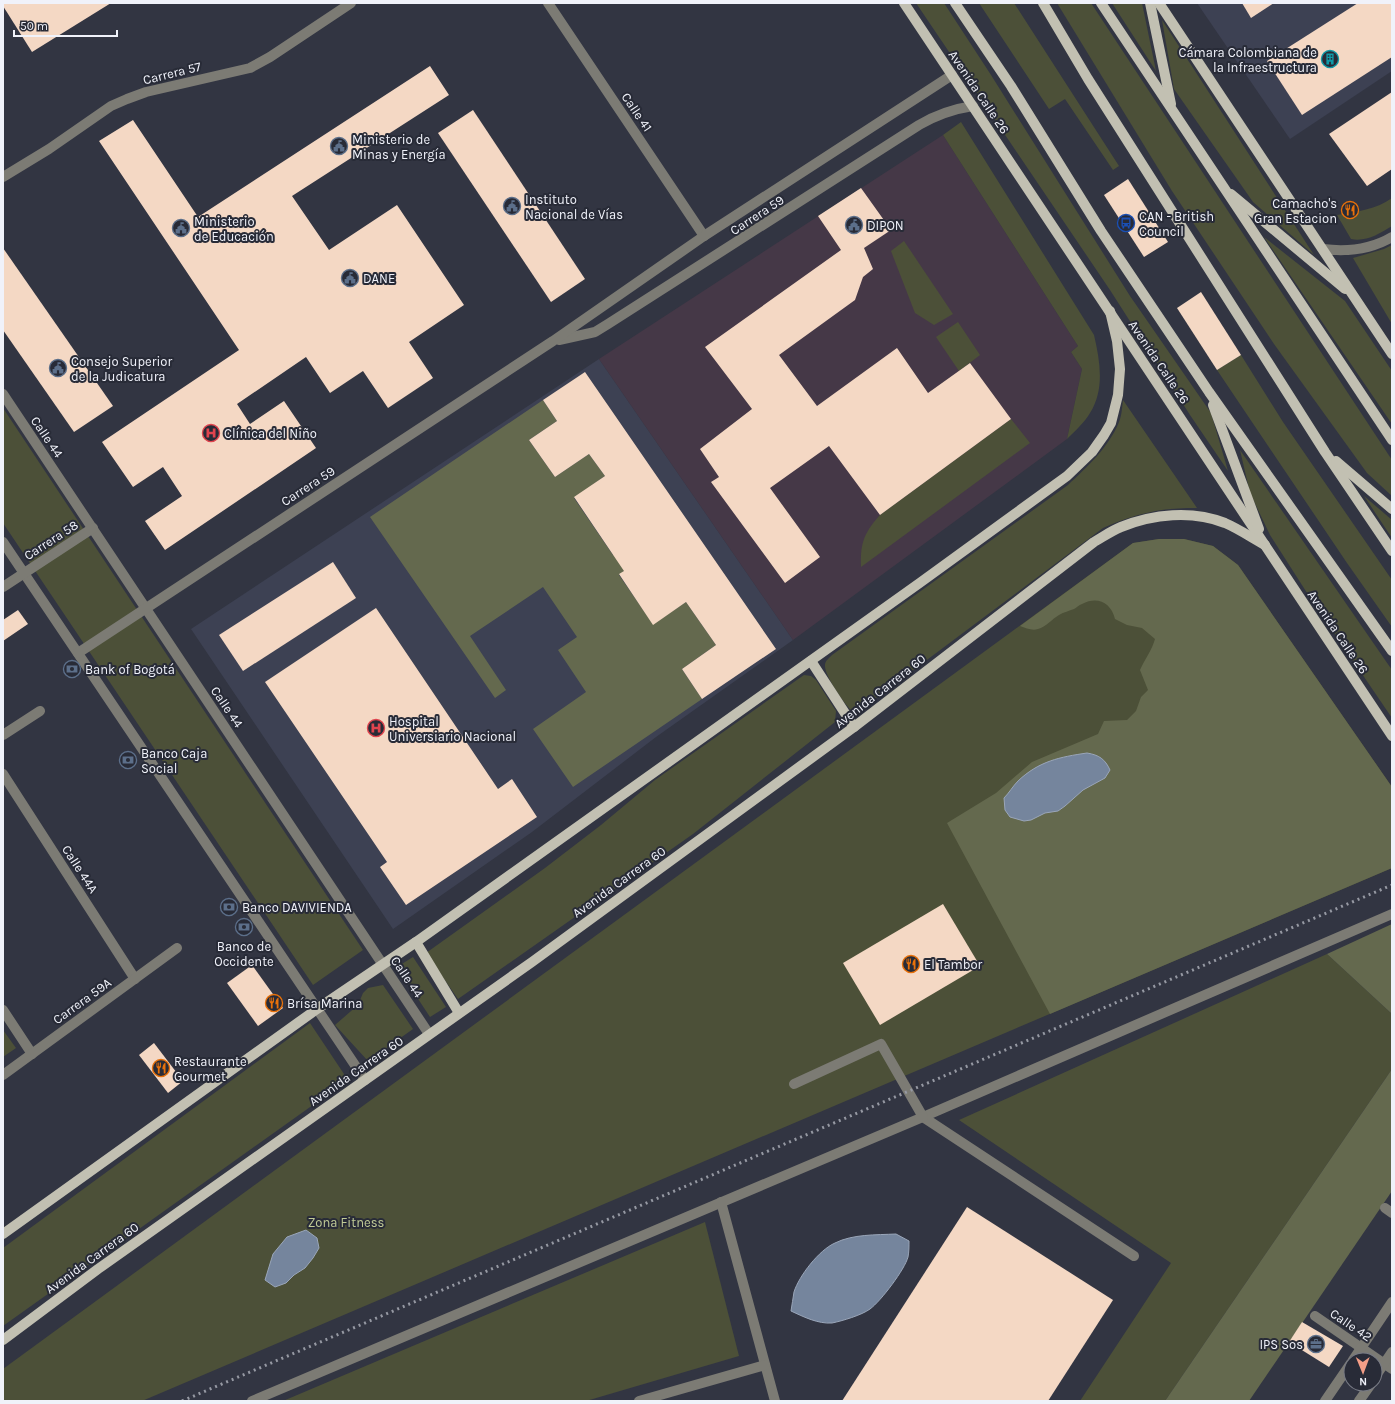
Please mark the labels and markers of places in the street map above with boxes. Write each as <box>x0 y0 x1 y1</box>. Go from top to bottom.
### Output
place label: Cámara Colombiana de la Infraestructura <box>1178 45 1317 75</box>
building icon: Cámara Colombiana de la Infraestructura <box>1320 49 1340 69</box>
place label: Ministerio de Minas y Energía <box>352 132 446 162</box>
public building icon: Ministerio de Minas y Energía <box>329 136 349 156</box>
place label: Instituto Nacional de Vías <box>525 192 623 222</box>
public building icon: Instituto Nacional de Vías <box>502 196 522 216</box>
place label: Camacho's Gran Estacion <box>1254 196 1337 226</box>
restaurant icon: Camacho's Gran Estacion <box>1340 200 1360 220</box>
place label: CAN - British Council <box>1139 209 1214 239</box>
bus stop icon: CAN - British Council <box>1116 213 1136 233</box>
place label: Ministerio de Educación <box>194 214 274 244</box>
public building icon: DIPON <box>844 215 864 235</box>
public building icon: Ministerio de Educación <box>171 218 191 238</box>
place label: DIPON <box>867 218 904 233</box>
public building icon: DANE <box>340 268 360 288</box>
place label: DANE <box>363 271 395 286</box>
place label: Consejo Superior de la Judicatura <box>71 354 172 384</box>
public building icon: Consejo Superior de la Judicatura <box>48 358 68 378</box>
hospital icon: Clínica del Niño <box>201 423 221 443</box>
place label: Clínica del Niño <box>224 426 317 441</box>
bank icon: Bank of Bogotá <box>62 659 82 679</box>
place label: Bank of Bogotá <box>85 662 175 677</box>
place label: Hospital Universiario Nacional <box>389 714 516 744</box>
hospital icon: Hospital Universiario Nacional <box>366 718 386 738</box>
place label: Banco Caja Social <box>141 746 207 776</box>
bank icon: Banco Caja Social <box>118 750 138 770</box>
bank icon: Banco DAVIVIENDA <box>219 897 239 917</box>
place label: Banco DAVIVIENDA <box>242 900 352 915</box>
bank icon: Banco de Occidente <box>234 917 254 937</box>
place label: Banco de Occidente <box>214 939 274 969</box>
restaurant icon: El Tambor <box>901 954 921 974</box>
place label: El Tambor <box>924 957 983 972</box>
restaurant icon: Brísa Marina <box>264 993 284 1013</box>
place label: Brísa Marina <box>287 996 362 1011</box>
place label: Restaurante Gourmet <box>174 1054 247 1084</box>
restaurant icon: Restaurante Gourmet <box>151 1058 171 1078</box>
office icon: IPS Sos <box>1306 1334 1326 1354</box>
place label: IPS Sos <box>1259 1337 1303 1352</box>

